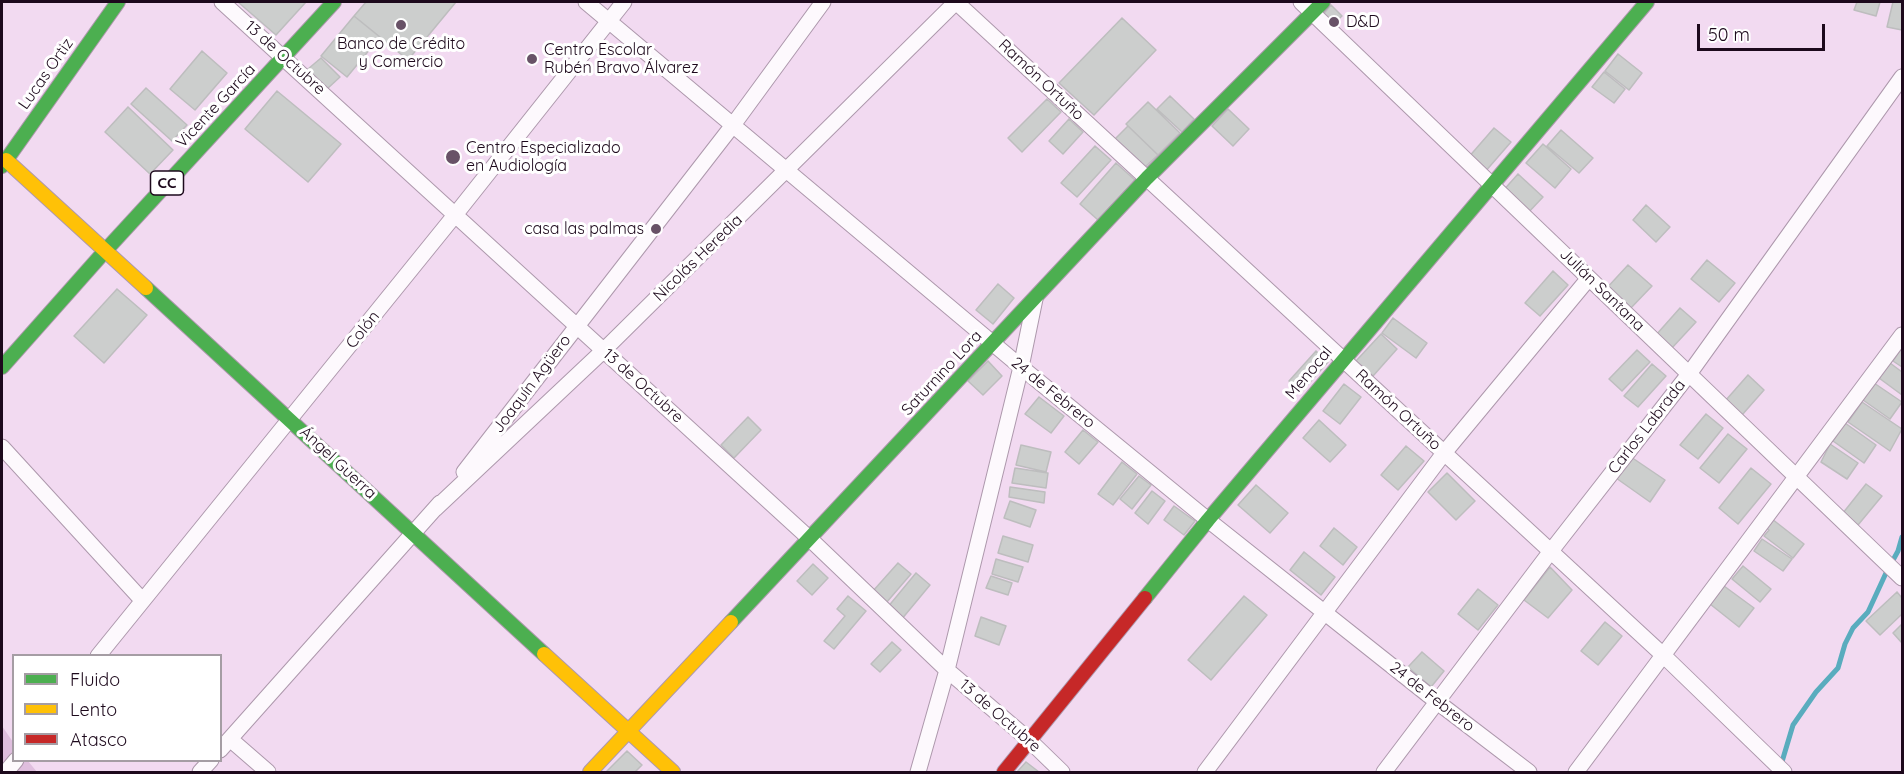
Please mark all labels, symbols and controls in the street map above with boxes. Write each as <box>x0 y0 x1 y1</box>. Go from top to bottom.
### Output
place label: D&D <box>1346 12 1380 32</box>
scale bar <box>1700 12 1828 50</box>
marker: D&D <box>1327 15 1341 29</box>
street label: 13 de Octubre <box>241 17 329 99</box>
marker: Banco de Crédito y Comercio <box>394 18 408 32</box>
text: 50 m <box>1708 23 1750 46</box>
place label: Banco de Crédito y Comercio <box>337 34 465 72</box>
street label: Lucas Ortiz <box>15 35 77 113</box>
street label: Ramón Ortuño <box>994 35 1088 125</box>
place label: Centro Escolar Rubén Bravo Álvarez <box>544 40 699 78</box>
marker: Centro Escolar Rubén Bravo Álvarez <box>525 52 539 66</box>
street label: Vicente García <box>172 60 260 152</box>
place label: Centro Especializado en Audiología <box>466 138 621 176</box>
marker: Centro Especializado en Audiología <box>444 148 462 166</box>
road number: CC <box>150 171 184 195</box>
street label: Nicolás Heredia <box>649 211 747 305</box>
place label: casa las palmas <box>524 219 644 239</box>
marker: casa las palmas <box>649 222 663 236</box>
street label: Julián Santana <box>1556 245 1648 335</box>
street label: Colón <box>342 307 384 353</box>
street label: Saturnino Lora <box>898 327 986 419</box>
street label: Joaquín Agüero <box>489 331 575 437</box>
street label: Menocal <box>1281 343 1337 403</box>
street label: 13 de Octubre <box>599 345 687 427</box>
street label: 24 de Febrero <box>1007 353 1099 433</box>
street label: Ramón Ortuño <box>1351 365 1445 455</box>
street label: Carlos Labrada <box>1604 376 1690 478</box>
street label: Ángel Guerra <box>296 423 380 503</box>
legend <box>12 654 222 762</box>
street label: 24 de Febrero <box>1386 658 1478 736</box>
text: Fluido <box>70 668 120 691</box>
street label: 13 de Octubre <box>955 675 1045 757</box>
text: Lento <box>70 698 117 721</box>
text: Atasco <box>70 728 127 751</box>

